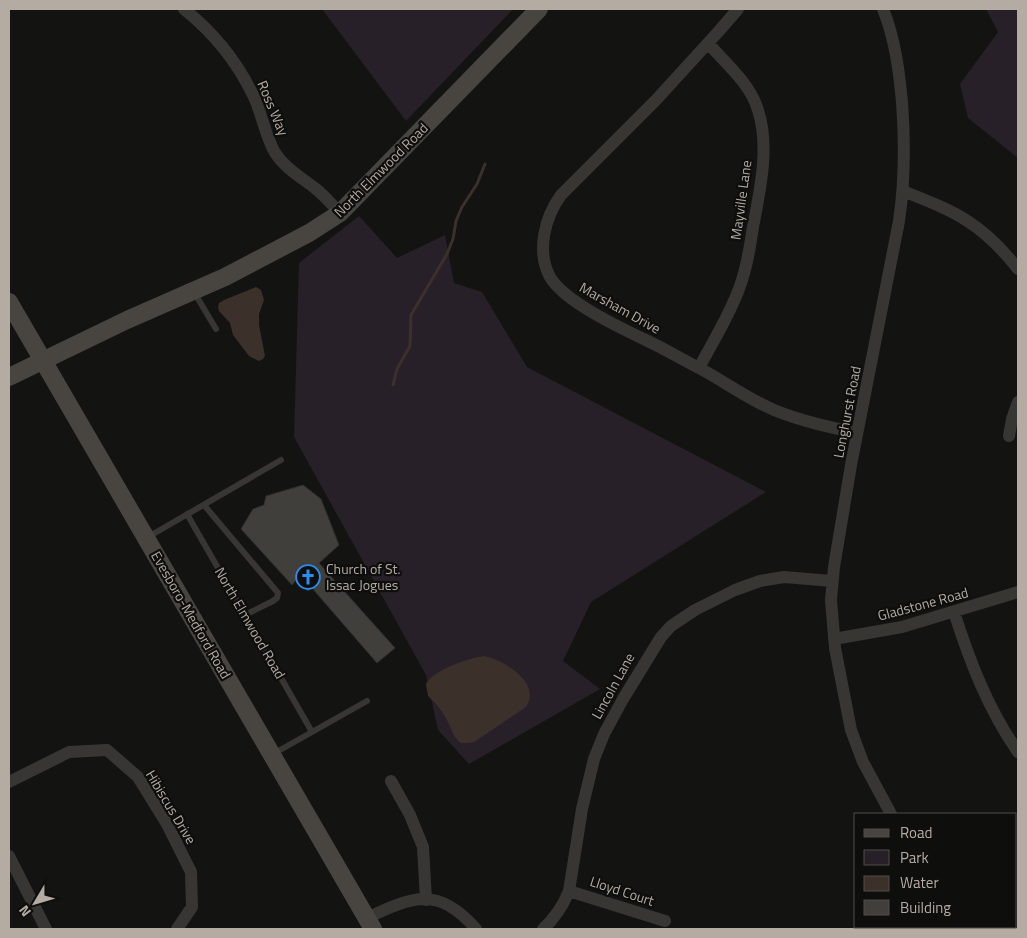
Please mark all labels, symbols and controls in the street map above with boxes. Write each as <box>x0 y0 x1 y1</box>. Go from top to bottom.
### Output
street label: Ross Way <box>252 77 295 139</box>
street label: North Elmwood Road <box>329 118 433 222</box>
street label: Mayville Lane <box>725 159 756 241</box>
street label: Marsham Drive <box>576 277 665 339</box>
street label: Longhurst Road <box>827 364 866 460</box>
street label: Evesboro-Medford Road <box>146 547 237 682</box>
place label: Church of St. Issac Jogues <box>326 558 400 595</box>
street label: North Elmwood Road <box>210 563 291 683</box>
church icon: Church of St. Issac Jogues <box>295 564 321 590</box>
street label: Gladstone Road <box>875 581 971 626</box>
street label: Lincoln Lane <box>586 649 639 723</box>
street label: Hibiscus Drive <box>141 766 202 848</box>
legend <box>854 813 1017 928</box>
text: Road <box>900 821 932 844</box>
text: Park <box>900 846 929 869</box>
street label: Lloyd Court <box>587 870 657 911</box>
text: Water <box>900 871 939 894</box>
north arrow <box>10 878 60 928</box>
text: Building <box>900 896 951 919</box>
text: N <box>13 901 36 922</box>

